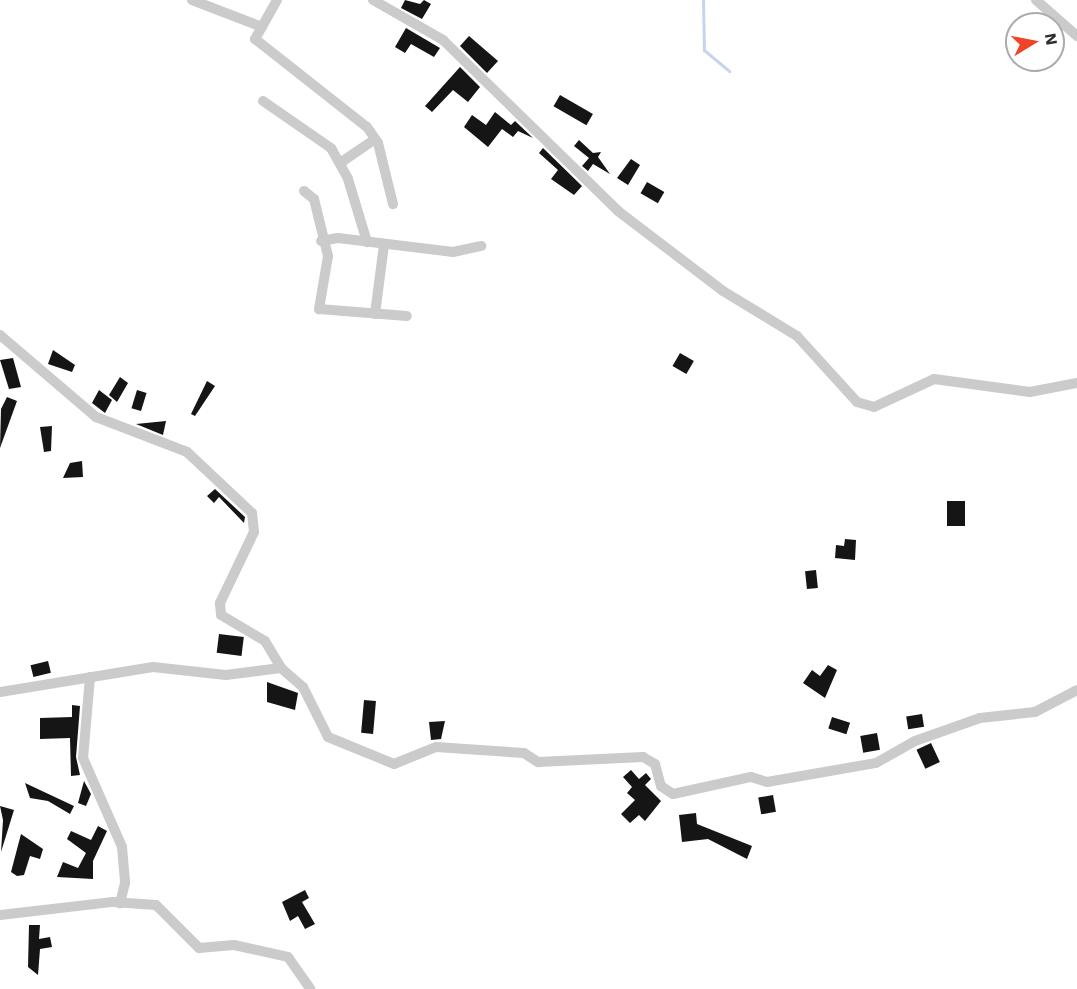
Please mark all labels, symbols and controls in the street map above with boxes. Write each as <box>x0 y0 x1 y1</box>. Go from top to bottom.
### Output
north arrow <box>1005 12 1065 72</box>
text: N <box>1041 32 1062 47</box>

